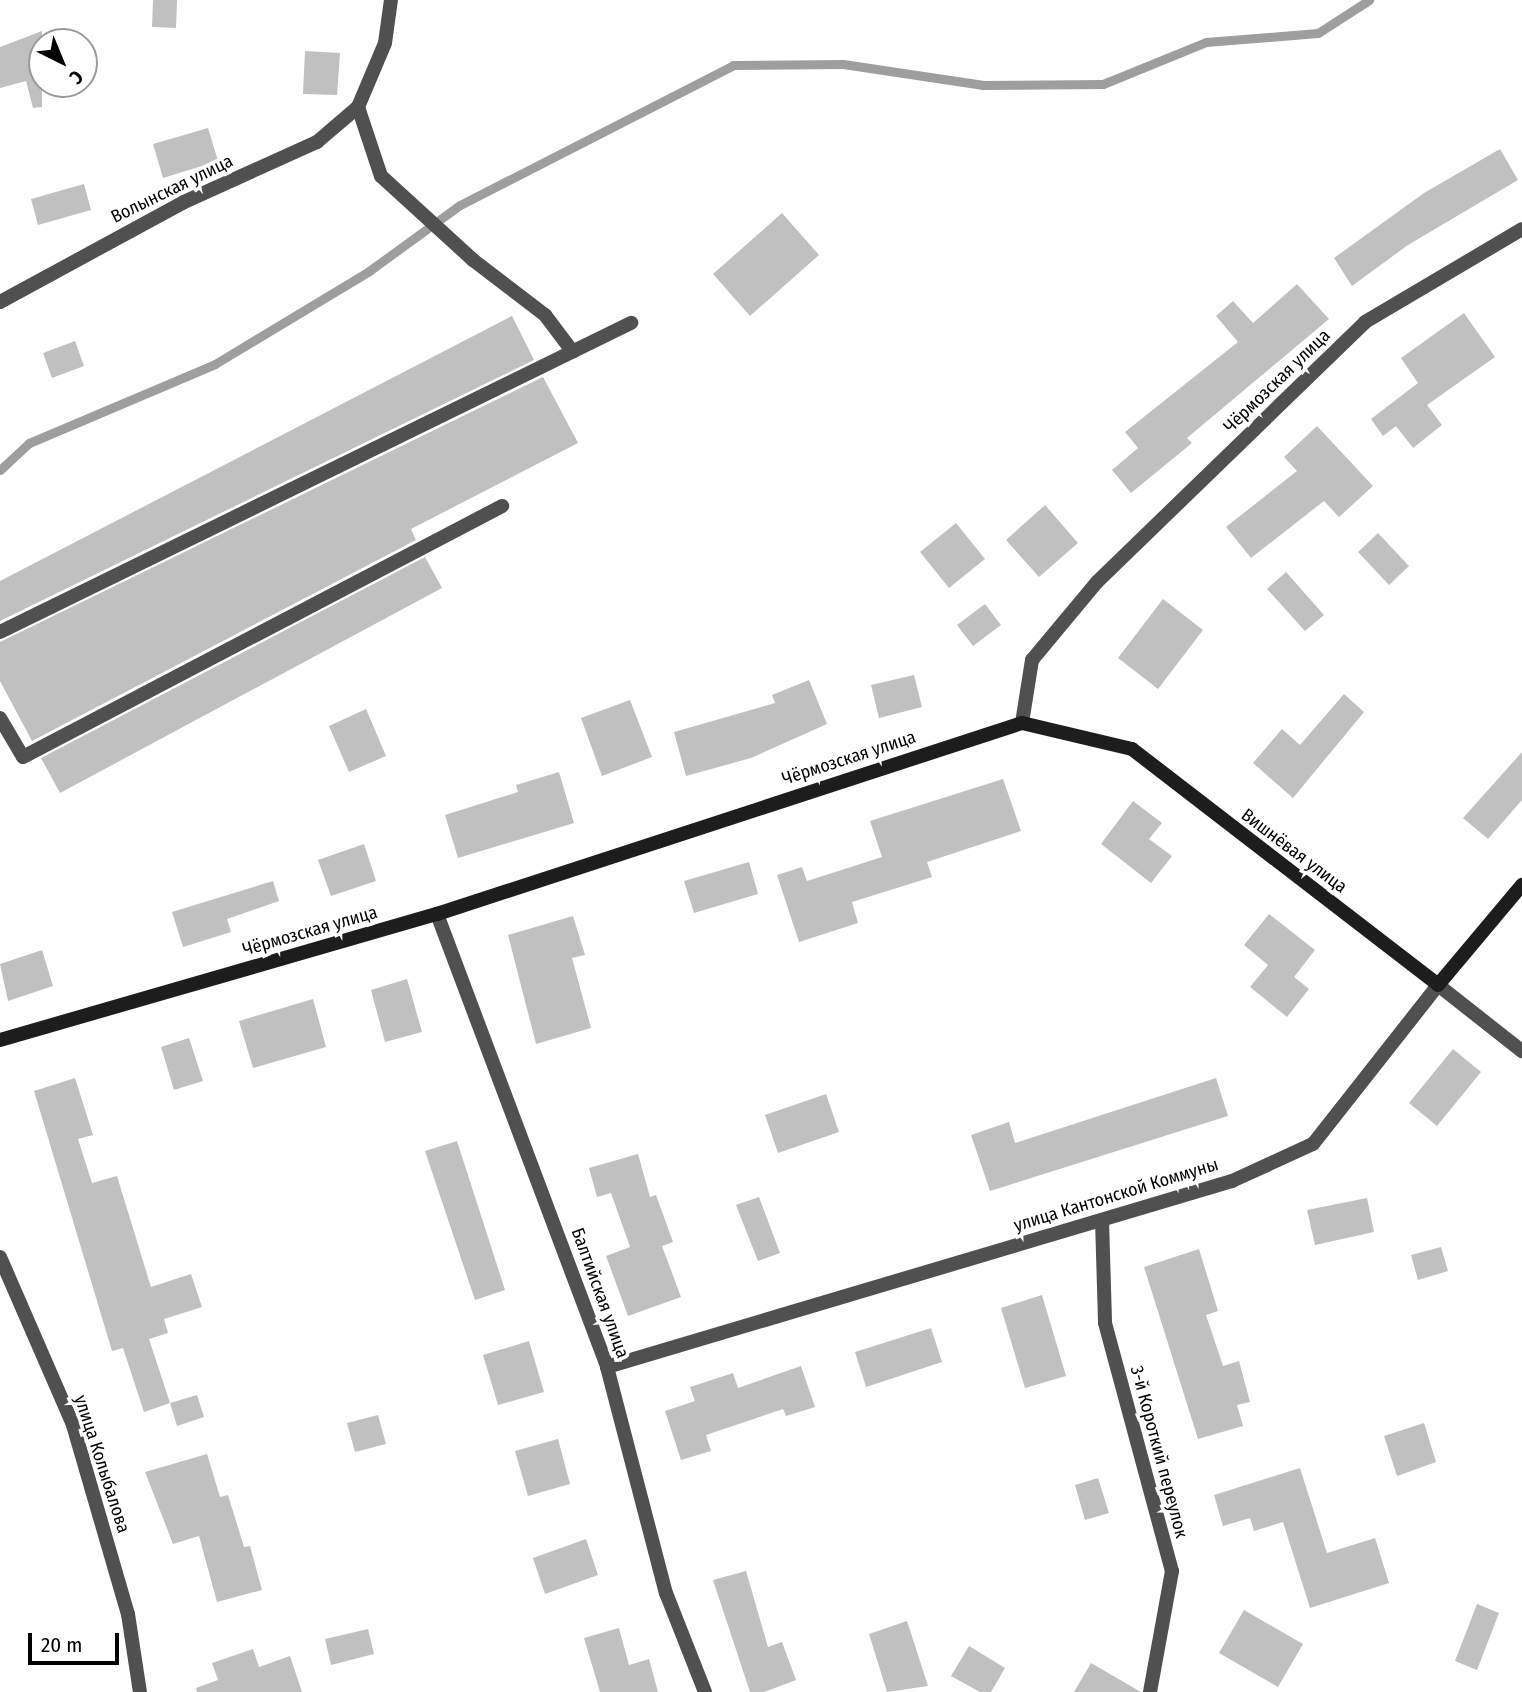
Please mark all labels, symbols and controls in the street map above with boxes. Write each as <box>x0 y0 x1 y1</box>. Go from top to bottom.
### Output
north arrow <box>28 28 98 98</box>
text: С <box>65 65 88 89</box>
street label: Волынская улица <box>108 150 236 228</box>
street label: Чёрмозская улица <box>1219 325 1335 437</box>
street label: Чёрмозская улица <box>779 726 919 790</box>
street label: Вишнёвая улица <box>1237 804 1351 898</box>
street label: Чёрмозская улица <box>240 901 380 961</box>
street label: улица Кантонской Коммуны <box>1011 1154 1221 1236</box>
street label: Балтийская улица <box>566 1225 634 1361</box>
street label: 3-й Короткий переулок <box>1126 1364 1192 1540</box>
street label: улица Колыбалова <box>70 1392 134 1536</box>
scale bar <box>32 1618 122 1662</box>
text: 20 m <box>41 1632 82 1658</box>

